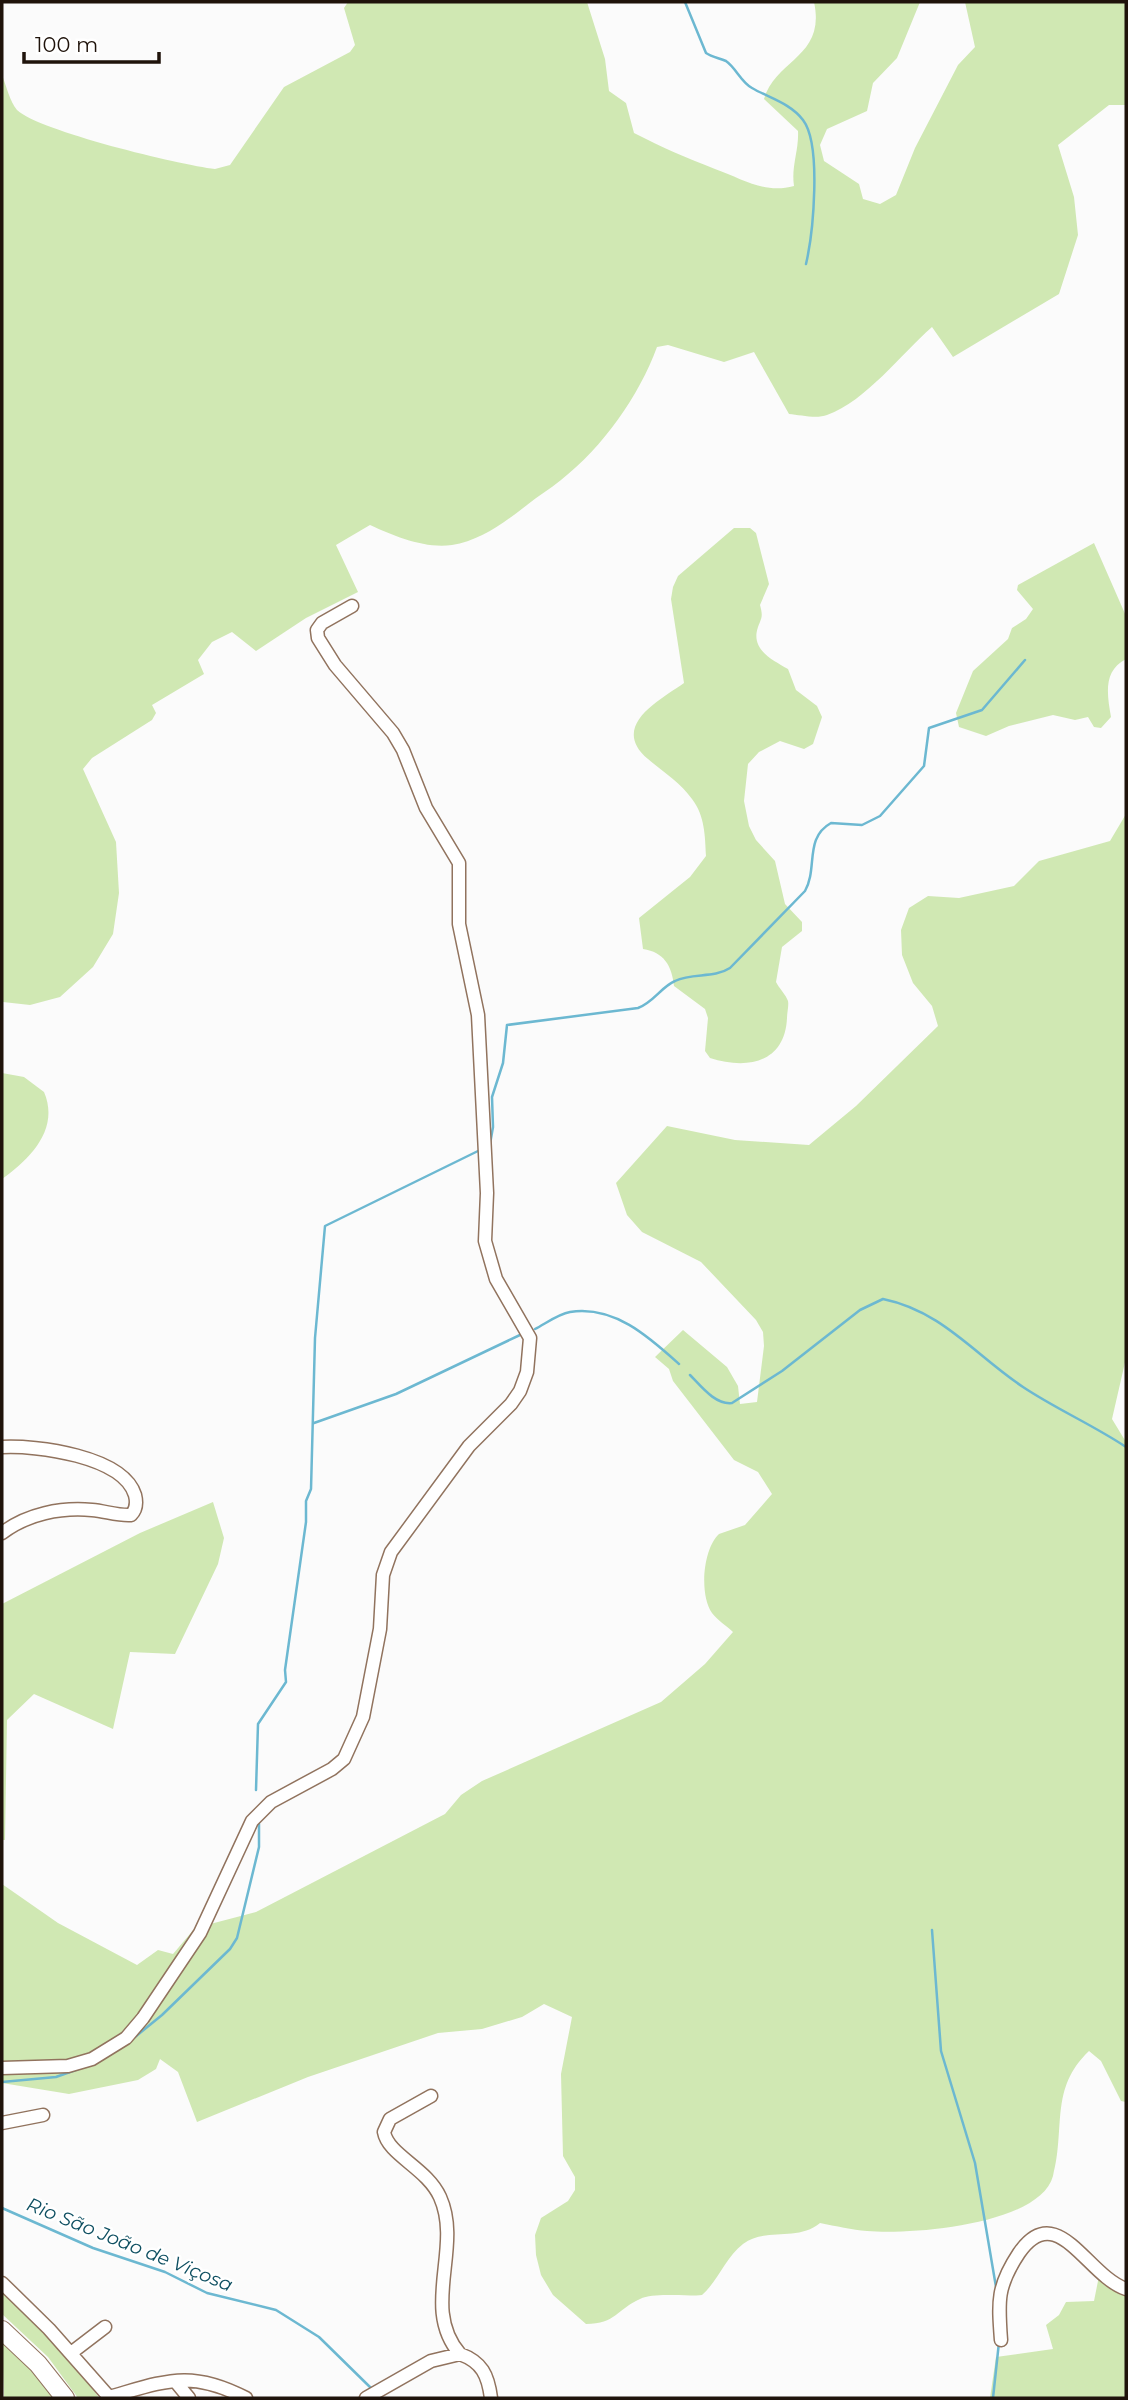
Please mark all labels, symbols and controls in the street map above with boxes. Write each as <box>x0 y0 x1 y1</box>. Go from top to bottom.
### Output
scale bar <box>24 21 159 65</box>
text: 100 m <box>35 32 98 57</box>
water label: Rio São João de Viçosa <box>23 2193 236 2296</box>

